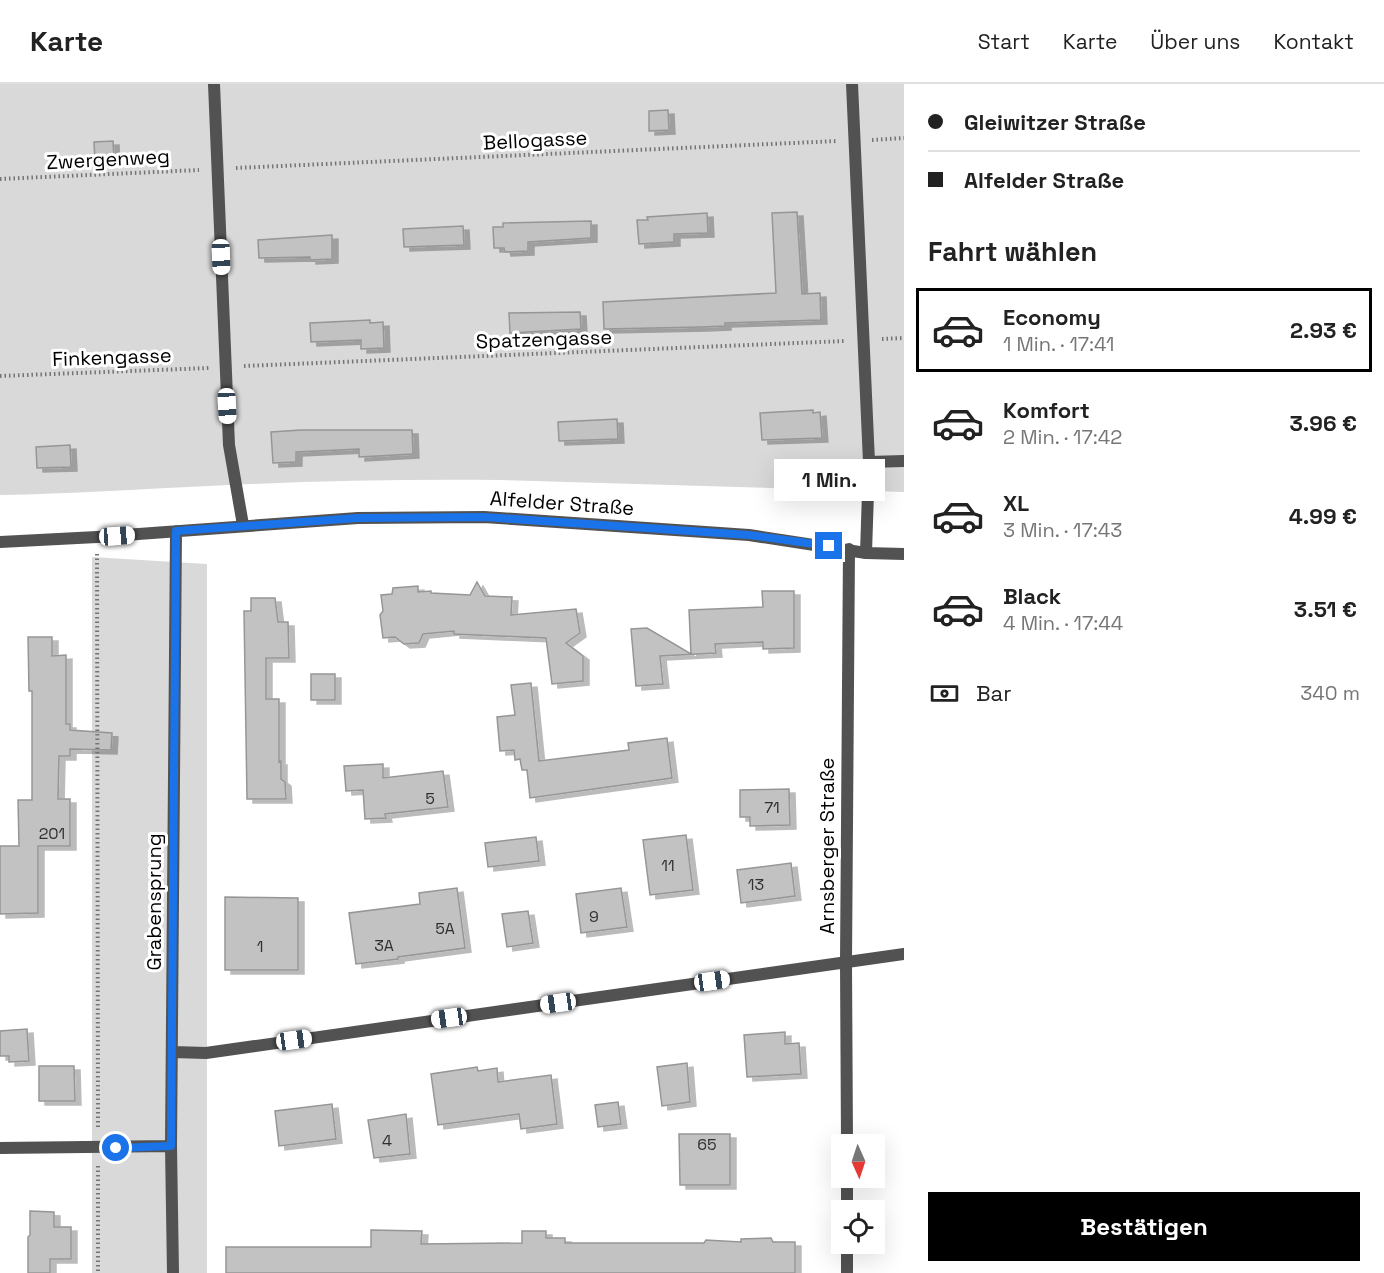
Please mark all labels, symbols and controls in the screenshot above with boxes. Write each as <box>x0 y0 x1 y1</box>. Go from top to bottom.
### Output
text: Karte <box>30 23 103 59</box>
text: Start <box>978 28 1030 55</box>
text: Karte <box>1063 28 1117 55</box>
text: Über uns <box>1150 28 1240 55</box>
text: Kontakt <box>1273 28 1354 55</box>
text: Gleiwitzer Straße <box>964 108 1146 136</box>
street label: Bellogasse <box>482 124 588 156</box>
street label: Zwergenweg <box>46 143 170 175</box>
text: Alfelder Straße <box>964 166 1124 194</box>
text: Fahrt wählen <box>928 234 1097 269</box>
car <box>211 239 231 275</box>
icon: car <box>931 303 985 357</box>
text: Economy <box>1003 303 1101 331</box>
text: 2.93 € <box>1290 316 1357 344</box>
street label: Spatzengasse <box>475 324 613 354</box>
text: 1 Min. · 17:41 <box>1003 331 1114 357</box>
street label: Finkengasse <box>52 342 172 372</box>
car <box>217 388 237 424</box>
icon: car <box>931 396 985 450</box>
text: Komfort <box>1003 396 1090 424</box>
text: 3.96 € <box>1289 409 1357 437</box>
text: 2 Min. · 17:42 <box>1003 424 1122 450</box>
callout: 1 Min. <box>774 459 884 501</box>
text: 1 Min. <box>802 467 857 493</box>
street label: Alfelder Straße <box>489 485 635 521</box>
icon: car <box>931 489 985 543</box>
text: XL <box>1003 489 1029 517</box>
text: 4.99 € <box>1289 502 1357 530</box>
text: 3 Min. · 17:43 <box>1003 517 1122 543</box>
car <box>98 526 136 546</box>
route end <box>815 532 842 559</box>
icon: car <box>931 582 985 636</box>
text: Black <box>1003 582 1061 610</box>
text: 3.51 € <box>1294 595 1357 623</box>
text: 4 Min. · 17:44 <box>1003 610 1123 636</box>
icon: cash <box>928 677 961 710</box>
text: Bar <box>976 679 1012 707</box>
text: 340 m <box>1300 680 1360 706</box>
street label: Arnsberger Straße <box>814 758 840 934</box>
house number: 5 <box>425 788 435 809</box>
house number: 71 <box>764 797 780 818</box>
house number: 201 <box>39 823 65 844</box>
street label: Grabensprung <box>141 833 167 971</box>
house number: 11 <box>661 855 675 876</box>
house number: 13 <box>748 874 764 895</box>
house number: 9 <box>589 906 599 927</box>
house number: 5A <box>435 918 455 939</box>
house number: 3A <box>374 935 394 956</box>
house number: 1 <box>257 936 263 957</box>
car <box>693 970 731 992</box>
car <box>539 992 577 1014</box>
car <box>430 1007 468 1029</box>
car <box>275 1029 313 1051</box>
house number: 4 <box>382 1130 392 1151</box>
route start <box>102 1134 129 1161</box>
house number: 65 <box>697 1134 717 1155</box>
north arrow <box>831 1134 885 1188</box>
map controls <box>831 1134 885 1254</box>
button: Bestätigen <box>928 1192 1360 1261</box>
button: locate <box>831 1200 885 1254</box>

